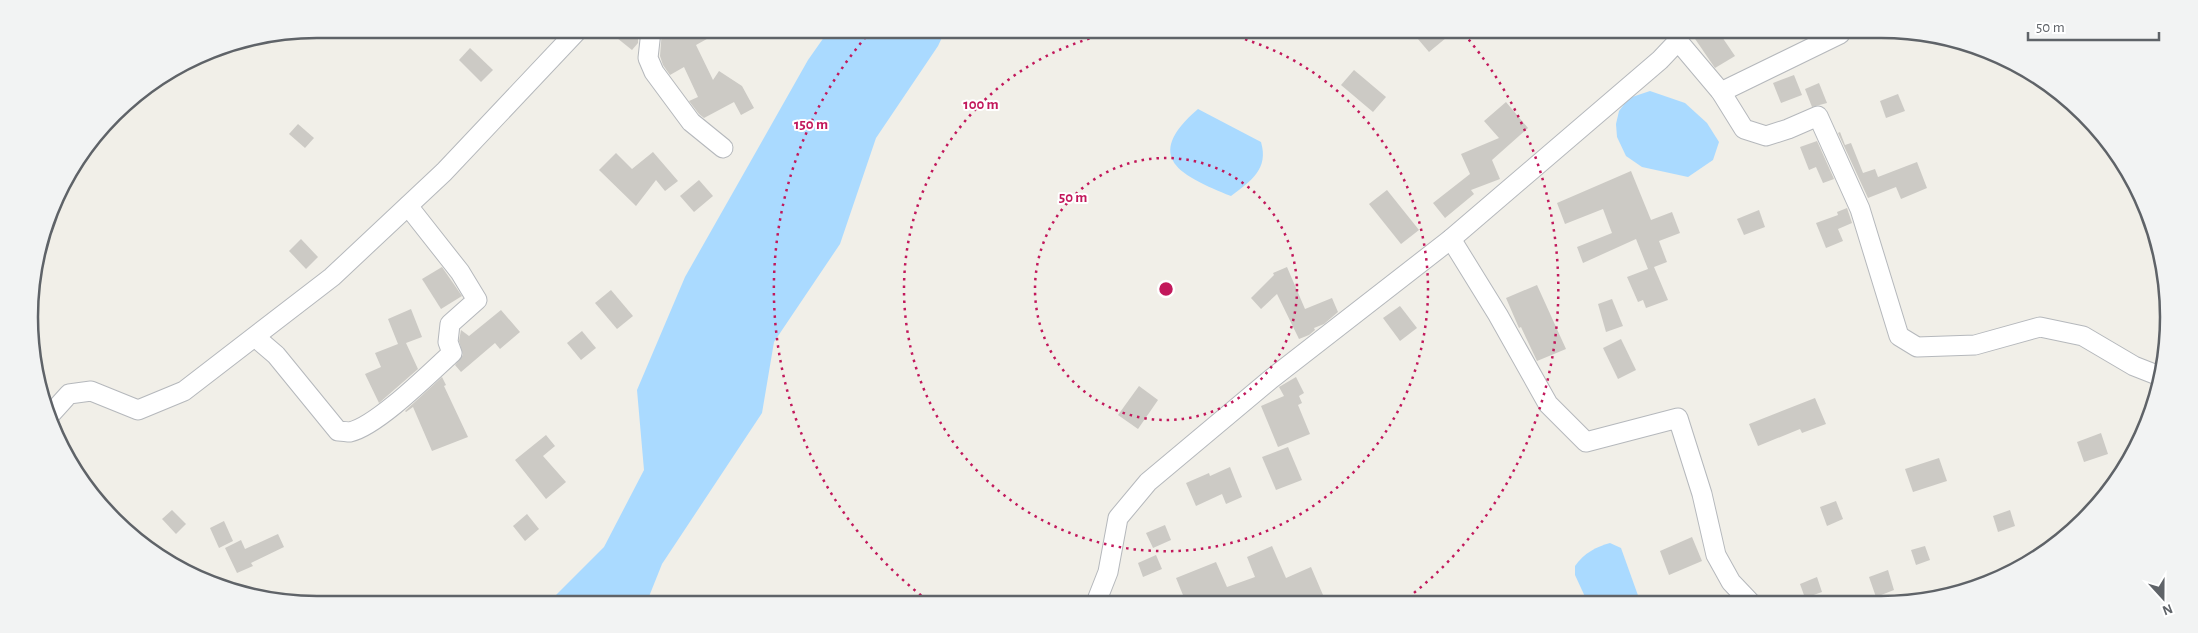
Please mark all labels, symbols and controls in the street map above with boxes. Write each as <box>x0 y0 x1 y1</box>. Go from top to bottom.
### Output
scale bar <box>2028 10 2159 42</box>
text: 50 m <box>2036 20 2065 35</box>
text: 100 m <box>963 97 999 112</box>
text: 150 m <box>794 117 828 132</box>
text: 50 m <box>1059 190 1087 205</box>
centre of rings <box>1157 280 1175 298</box>
north arrow <box>2138 573 2188 623</box>
text: N <box>2160 601 2174 617</box>

